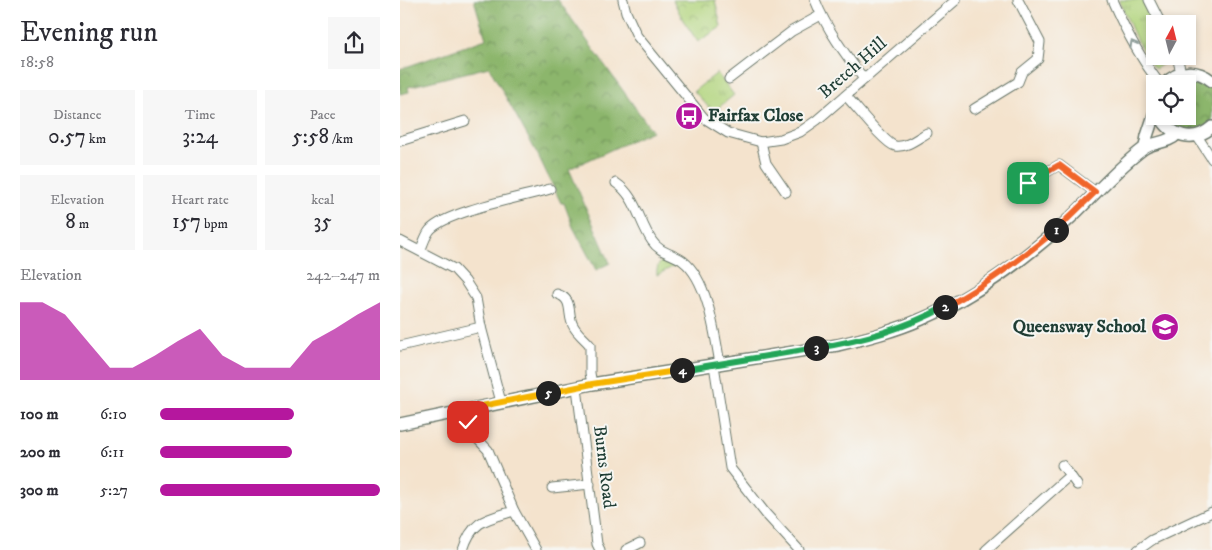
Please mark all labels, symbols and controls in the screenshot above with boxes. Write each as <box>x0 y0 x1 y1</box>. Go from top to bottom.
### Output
text: Evening run <box>20 15 158 50</box>
north arrow <box>1146 15 1196 65</box>
map controls <box>1146 15 1196 125</box>
button: share <box>328 17 380 69</box>
street label: Bretch Hill <box>815 32 892 103</box>
one-way arrow <box>1129 40 1139 49</box>
text: 18:58 <box>20 52 54 72</box>
button: locate <box>1146 75 1196 125</box>
bus stop icon: Fairfax Close <box>674 101 704 131</box>
place label: Fairfax Close <box>708 105 804 127</box>
text: Distance <box>53 106 101 124</box>
text: Time <box>185 106 215 124</box>
text: Pace <box>310 106 336 124</box>
text: 0.57 <box>48 124 86 150</box>
text: 3:24 <box>182 124 218 150</box>
text: 5:58 <box>292 124 329 150</box>
text: km <box>86 130 106 148</box>
text: /km <box>329 130 353 148</box>
pin <box>1007 162 1049 204</box>
icon: arrive <box>1014 169 1042 197</box>
text: Elevation <box>50 191 104 209</box>
text: Heart rate <box>171 191 229 209</box>
text: kcal <box>311 191 334 209</box>
text: 8 <box>65 209 76 235</box>
text: 157 <box>172 209 201 235</box>
text: 35 <box>314 209 332 235</box>
text: m <box>76 215 89 233</box>
text: bpm <box>201 215 228 233</box>
pin: 1 <box>1044 218 1068 242</box>
text: 1 <box>1054 221 1059 239</box>
text: Elevation <box>20 265 82 285</box>
text: 242–247 m <box>306 265 380 285</box>
pin: 2 <box>932 294 958 320</box>
text: 2 <box>942 298 949 316</box>
school or university icon: Queensway School <box>1150 312 1180 342</box>
place label: Queensway School <box>1013 316 1147 338</box>
pin: 3 <box>804 336 828 360</box>
text: 3 <box>814 339 819 357</box>
pin: 4 <box>670 358 694 382</box>
text: 4 <box>678 361 687 379</box>
pin: 5 <box>536 380 560 406</box>
text: 5 <box>545 384 552 402</box>
pin <box>447 401 489 443</box>
text: 100 m <box>20 404 59 424</box>
text: 6:10 <box>100 404 127 424</box>
icon: check <box>454 408 482 436</box>
street label: Burns Road <box>588 424 620 510</box>
text: 200 m <box>20 442 61 462</box>
text: 6:11 <box>100 442 124 462</box>
text: 300 m <box>20 480 59 500</box>
text: 5:27 <box>100 480 128 500</box>

